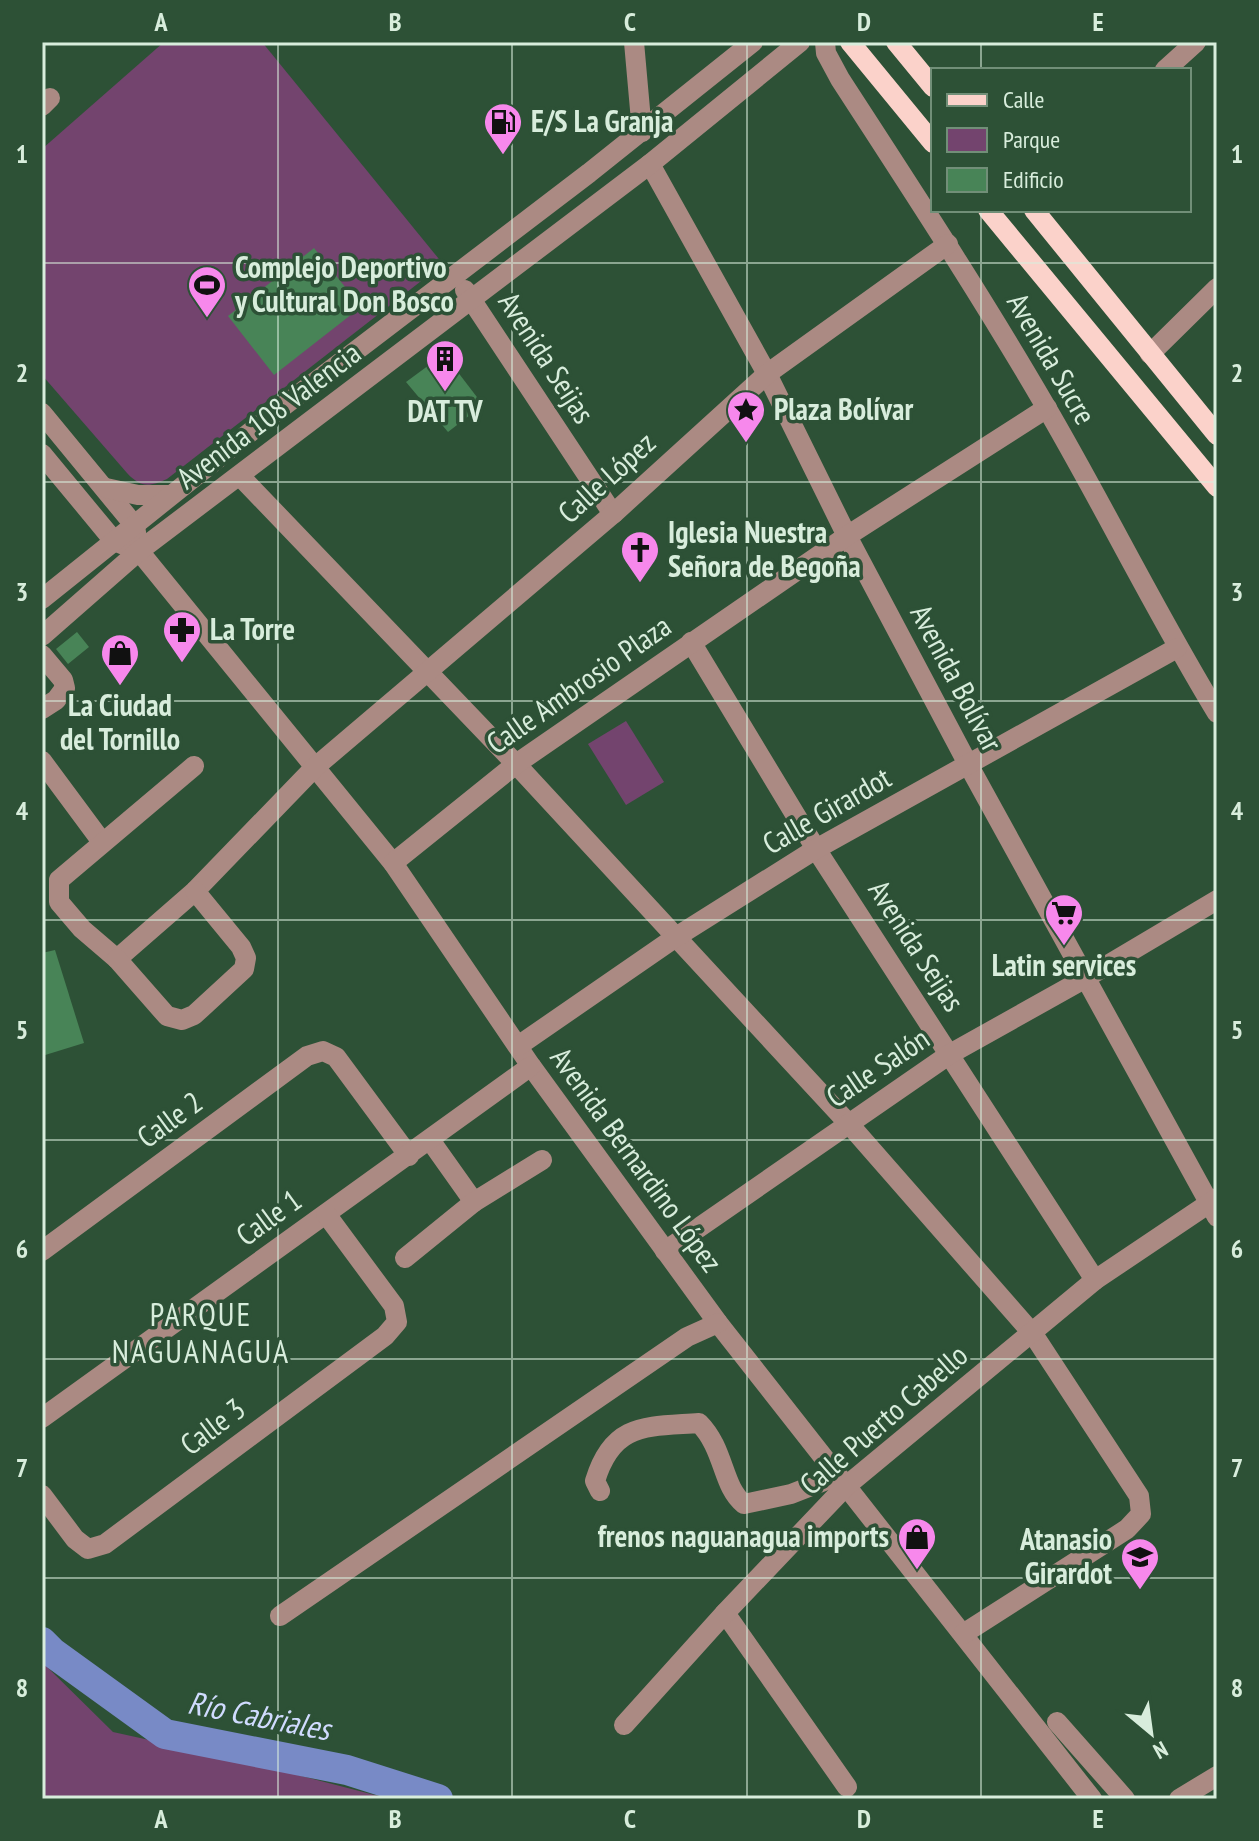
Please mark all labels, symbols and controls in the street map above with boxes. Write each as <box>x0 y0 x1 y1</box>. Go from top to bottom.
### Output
text: A <box>153 5 168 38</box>
text: B <box>389 5 402 38</box>
text: C <box>624 5 636 38</box>
text: D <box>857 5 871 38</box>
text: E <box>1092 5 1104 38</box>
legend <box>931 68 1191 212</box>
text: Calle <box>1003 84 1044 115</box>
fuel station icon: E/S La Granja <box>482 101 524 156</box>
place label: E/S La Granja <box>531 101 673 140</box>
text: Parque <box>1003 124 1060 155</box>
text: 1 <box>16 137 28 170</box>
text: 1 <box>1231 137 1243 170</box>
text: Edificio <box>1003 164 1064 195</box>
place label: Complejo Deportivo y Cultural Don Bosco <box>234 247 454 320</box>
sports icon: Complejo Deportivo y Cultural Don Bosco <box>186 264 228 319</box>
street label: Avenida Seijas <box>490 284 604 430</box>
street label: Avenida Sucre <box>999 286 1106 431</box>
street label: Avenida 108 Valencia <box>168 333 368 497</box>
building icon: DAT TV <box>424 338 466 393</box>
text: 2 <box>16 356 28 389</box>
text: 2 <box>1231 356 1243 389</box>
place icon: Plaza Bolívar <box>725 389 767 444</box>
place label: Plaza Bolívar <box>774 389 913 428</box>
place label: DAT TV <box>407 391 484 430</box>
street label: Calle López <box>549 423 663 531</box>
place label: Iglesia Nuestra Señora de Begoña <box>668 512 861 585</box>
church icon: Iglesia Nuestra Señora de Begoña <box>619 529 661 584</box>
text: 3 <box>16 575 28 608</box>
text: 3 <box>1231 575 1243 608</box>
street label: Avenida Bolívar <box>902 597 1013 758</box>
street label: Calle Ambrosio Plaza <box>478 606 678 762</box>
pharmacy icon: La Torre <box>161 609 203 664</box>
place label: La Torre <box>210 609 295 648</box>
shop icon: La Ciudad del Tornillo <box>99 632 141 687</box>
place label: La Ciudad del Tornillo <box>60 685 180 758</box>
street label: Calle Girardot <box>755 757 898 862</box>
text: 4 <box>16 794 29 827</box>
text: 4 <box>1231 794 1244 827</box>
street label: Avenida Seijas <box>860 872 974 1018</box>
supermarket icon: Latin services <box>1043 892 1085 947</box>
place label: Latin services <box>992 945 1136 984</box>
text: 5 <box>16 1013 28 1046</box>
text: 5 <box>1231 1013 1243 1046</box>
street label: Calle Salón <box>818 1018 936 1115</box>
street label: Avenida Bernardino López <box>543 1039 732 1279</box>
street label: Calle 2 <box>129 1082 210 1156</box>
street label: Calle 1 <box>228 1180 309 1254</box>
text: 6 <box>16 1232 28 1265</box>
text: 6 <box>1231 1232 1243 1265</box>
district label: PARQUE NAGUANAGUA <box>112 1293 290 1372</box>
street label: Calle Puerto Cabello <box>791 1335 975 1503</box>
street label: Calle 3 <box>172 1389 252 1463</box>
text: 7 <box>16 1451 28 1484</box>
text: 7 <box>1231 1451 1243 1484</box>
place label: frenos naguanagua imports <box>598 1516 889 1555</box>
shop icon: frenos naguanagua imports <box>896 1516 938 1571</box>
place label: Atanasio Girardot <box>1019 1519 1112 1592</box>
school or university icon: Atanasio Girardot <box>1119 1536 1161 1591</box>
text: 8 <box>16 1671 28 1704</box>
text: 8 <box>1231 1671 1243 1704</box>
water label: Río Cabriales <box>185 1681 337 1750</box>
north arrow <box>1111 1693 1191 1773</box>
text: N <box>1149 1735 1173 1766</box>
text: A <box>153 1802 168 1835</box>
text: B <box>389 1802 402 1835</box>
text: C <box>624 1802 636 1835</box>
text: D <box>857 1802 871 1835</box>
text: E <box>1092 1802 1104 1835</box>

